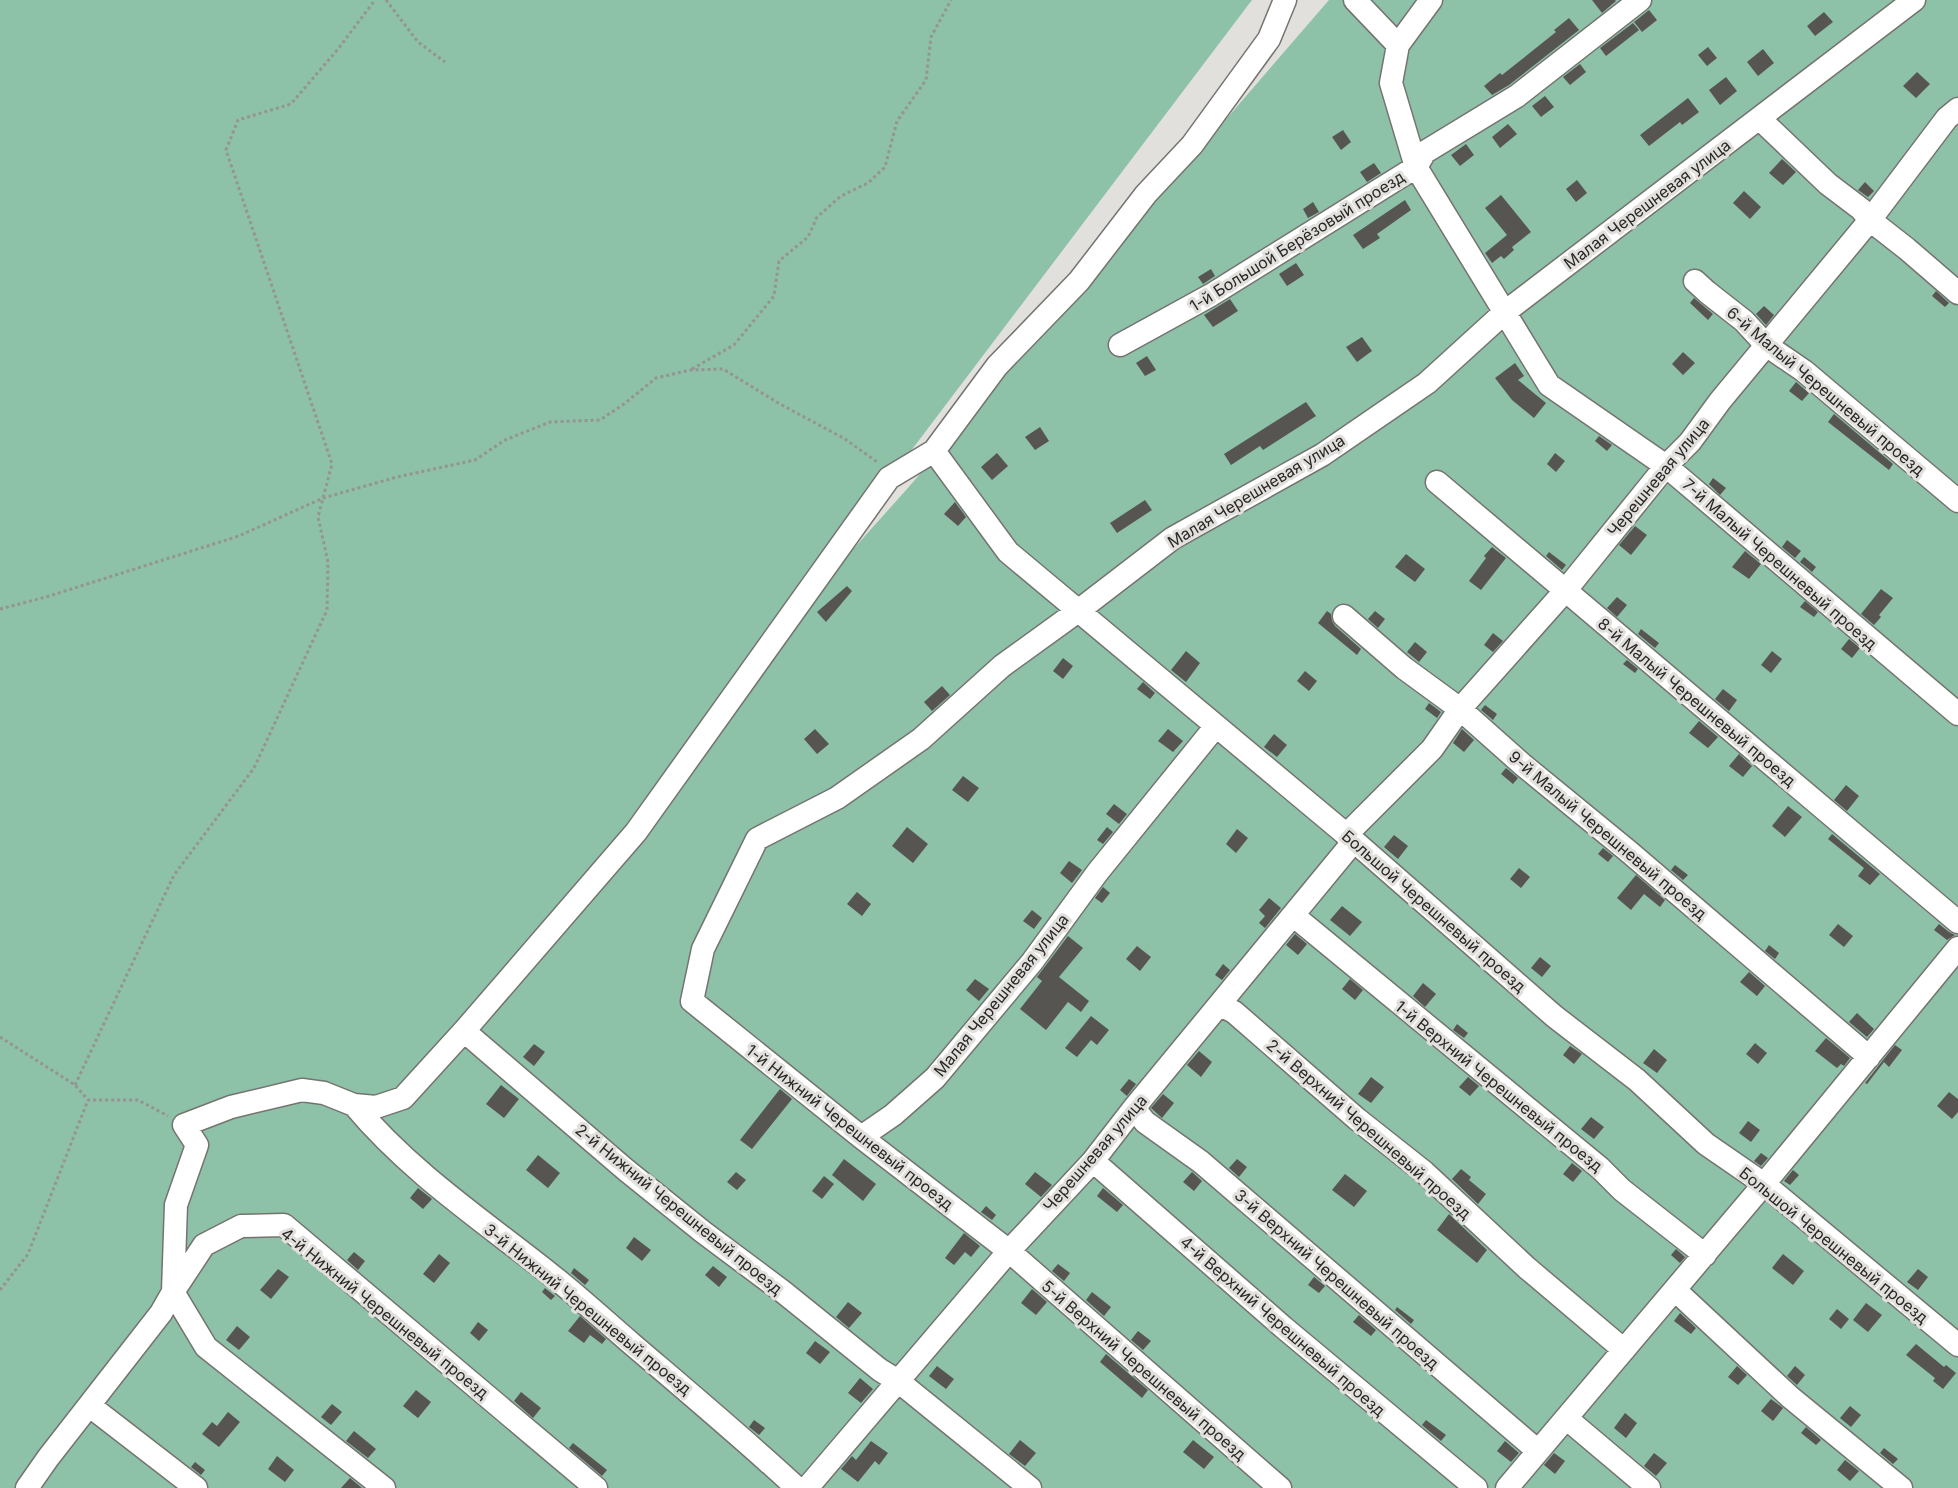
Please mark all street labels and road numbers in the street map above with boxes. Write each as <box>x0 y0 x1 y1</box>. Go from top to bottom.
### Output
street label: Малая Черешневая улица <box>1560 135 1734 273</box>
street label: 1-й Большой Берёзовый проезд <box>1186 166 1408 316</box>
street label: 6-й Малый Черешневый проезд <box>1723 302 1929 480</box>
street label: Черешневая улица <box>1603 414 1713 540</box>
street label: Малая Черешневая улица <box>1164 430 1348 552</box>
street label: 7-й Малый Черешневый проезд <box>1679 474 1881 654</box>
street label: 8-й Малый Черешневый проезд <box>1594 613 1800 791</box>
street label: 9-й Малый Черешневый проезд <box>1505 746 1711 924</box>
street label: Большой Черешневый проезд <box>1338 826 1530 996</box>
street label: Малая Черешневая улица <box>929 910 1073 1080</box>
street label: 1-й Верхний Черешневый проезд <box>1391 996 1607 1176</box>
street label: 2-й Верхний Черешневый проезд <box>1263 1035 1475 1223</box>
street label: 1-й Нижний Черешневый проезд <box>742 1040 958 1214</box>
street label: Черешневая улица <box>1039 1090 1151 1216</box>
street label: 2-й Нижний Черешневый проезд <box>571 1119 787 1299</box>
street label: Большой Черешневый проезд <box>1736 1163 1932 1327</box>
street label: 3-й Верхний Черешневый проезд <box>1231 1185 1443 1373</box>
street label: 3-й Нижний Черешневый проезд <box>480 1219 696 1399</box>
street label: 4-й Нижний Черешневый проезд <box>277 1223 493 1403</box>
street label: 4-й Верхний Черешневый проезд <box>1176 1232 1390 1420</box>
street label: 5-й Верхний Черешневый проезд <box>1038 1276 1250 1464</box>

